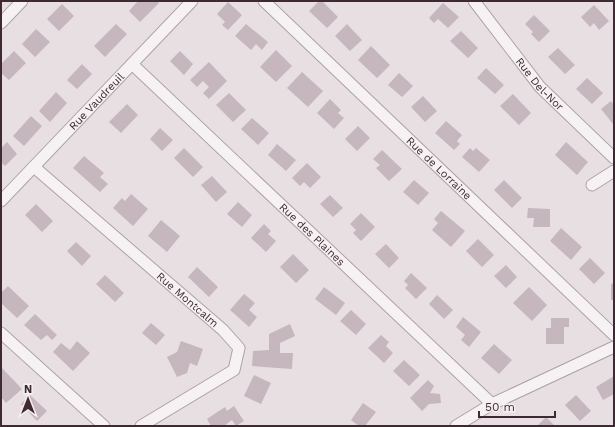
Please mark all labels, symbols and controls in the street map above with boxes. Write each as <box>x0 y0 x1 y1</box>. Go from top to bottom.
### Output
street label: Rue Del-Nor <box>513 55 567 114</box>
street label: Rue Vaudreuil <box>66 70 127 133</box>
street label: Rue de Lorraine <box>403 134 474 203</box>
street label: Rue des Plaines <box>277 201 348 269</box>
street label: Rue Montcalm <box>154 270 221 330</box>
north arrow <box>8 379 48 419</box>
text: N <box>24 383 32 396</box>
scale bar <box>479 393 555 419</box>
text: 50 m <box>485 400 515 414</box>

